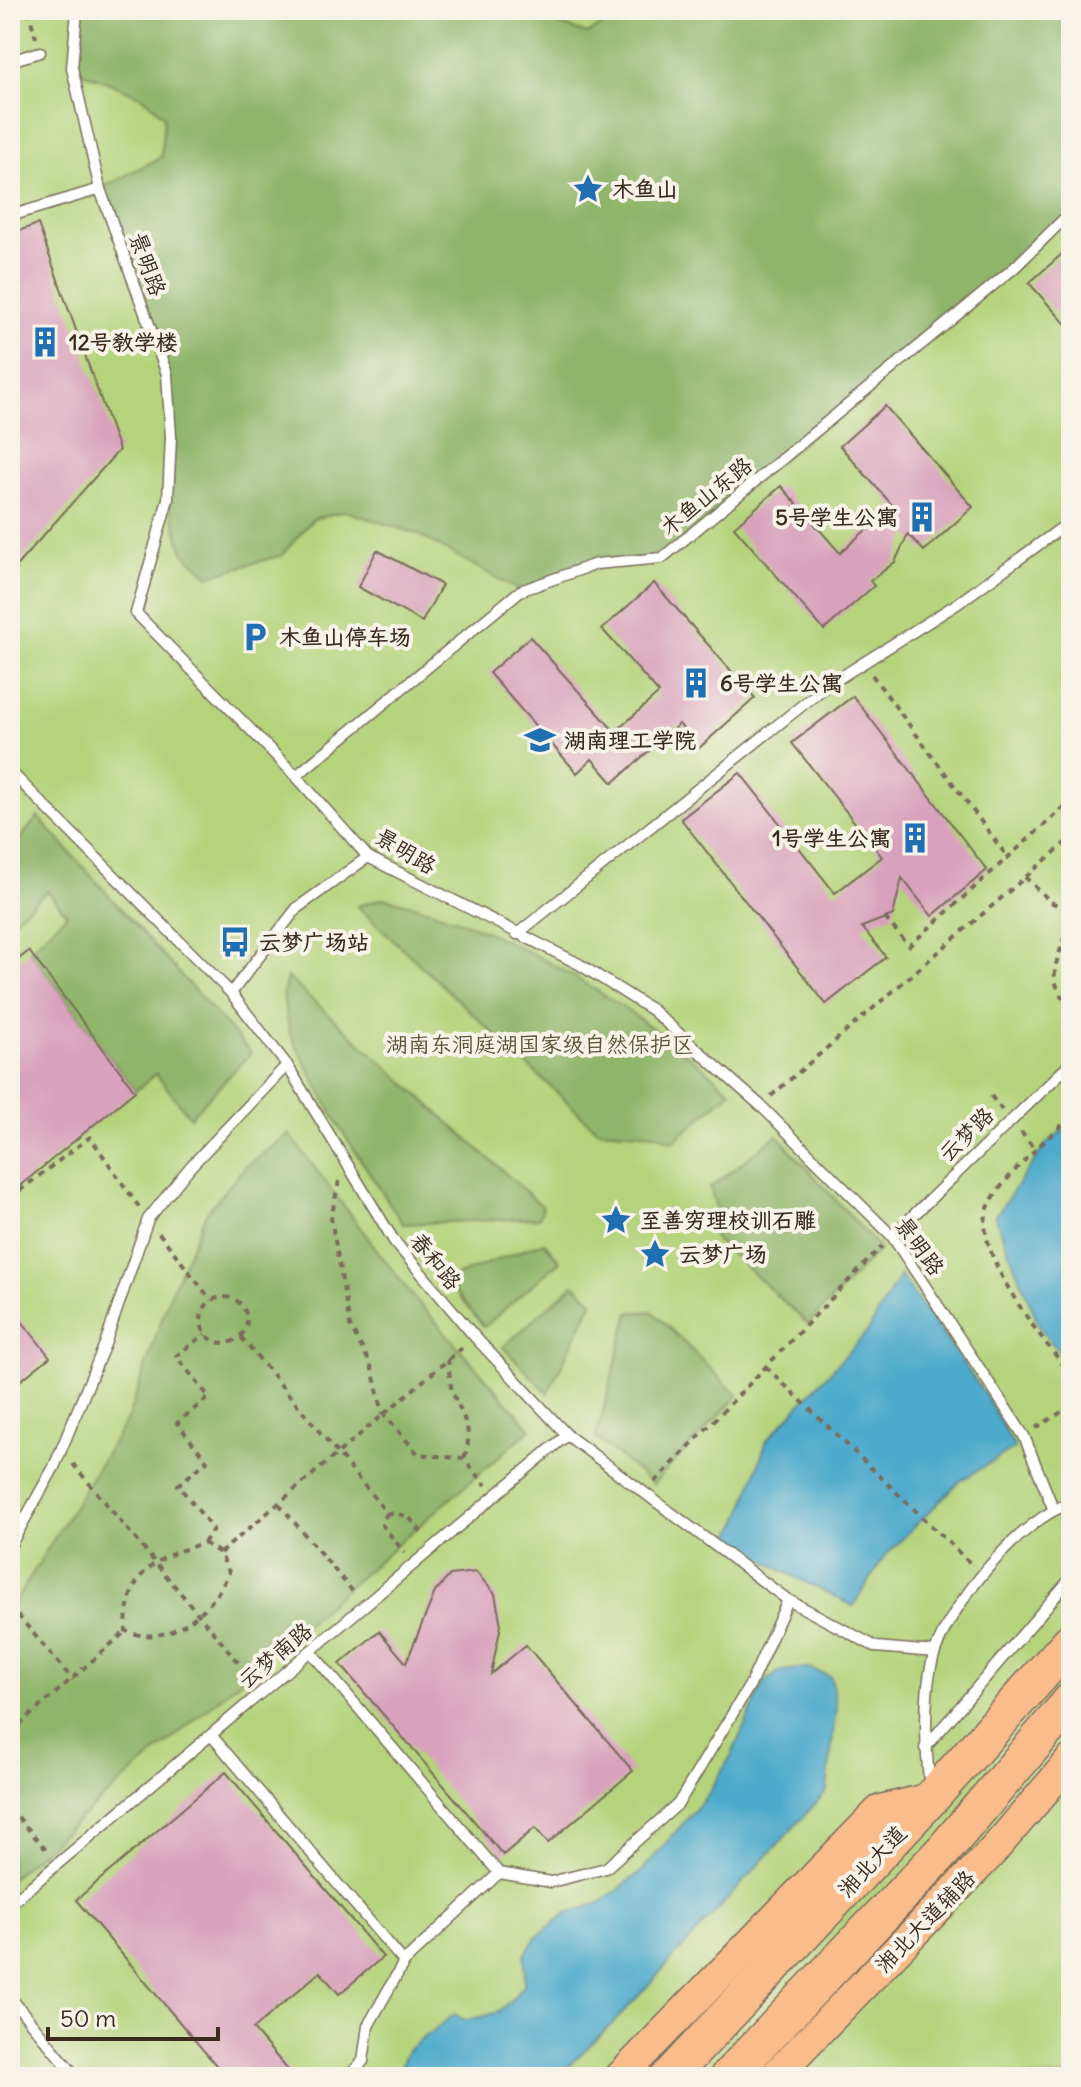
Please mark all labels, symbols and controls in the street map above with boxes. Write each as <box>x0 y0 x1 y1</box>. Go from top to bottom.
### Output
place icon: 木鱼山 <box>571 172 605 206</box>
place label: 木鱼山 <box>612 175 678 203</box>
street label: 景明路 <box>124 228 172 300</box>
building icon: 12号教学楼 <box>28 325 62 359</box>
place label: 12号教学楼 <box>69 328 178 356</box>
street label: 木鱼山东路 <box>654 451 758 541</box>
building icon: 5号学生公寓 <box>905 500 939 534</box>
place label: 5号学生公寓 <box>775 503 898 531</box>
parking icon: 木鱼山停车场 <box>238 620 272 654</box>
place label: 木鱼山停车场 <box>279 623 411 651</box>
building icon: 6号学生公寓 <box>679 666 713 700</box>
place label: 6号学生公寓 <box>720 669 843 697</box>
school or university icon: 湖南理工学院 <box>523 723 557 757</box>
place label: 湖南理工学院 <box>564 726 696 754</box>
building icon: 1号学生公寓 <box>898 821 932 855</box>
street label: 景明路 <box>370 822 442 880</box>
place label: 1号学生公寓 <box>772 824 891 852</box>
bus stop icon: 云梦广场站 <box>218 925 252 959</box>
place label: 云梦广场站 <box>259 928 369 956</box>
park label: 湖南东洞庭湖国家级自然保护区 <box>386 1030 694 1058</box>
street label: 云梦路 <box>933 1101 999 1167</box>
place icon: 至善穷理校训石雕 <box>599 1203 633 1237</box>
place label: 至善穷理校训石雕 <box>640 1206 816 1234</box>
street label: 景明路 <box>889 1211 951 1281</box>
street label: 春和路 <box>404 1227 468 1295</box>
place icon: 云梦广场 <box>638 1237 672 1271</box>
place label: 云梦广场 <box>679 1240 767 1268</box>
street label: 云梦南路 <box>232 1616 318 1694</box>
street label: 湘北大道 <box>832 1819 912 1903</box>
street label: 湘北大道辅路 <box>869 1864 981 1978</box>
scale bar <box>48 1991 218 2041</box>
text: 50 m <box>60 2003 116 2033</box>

